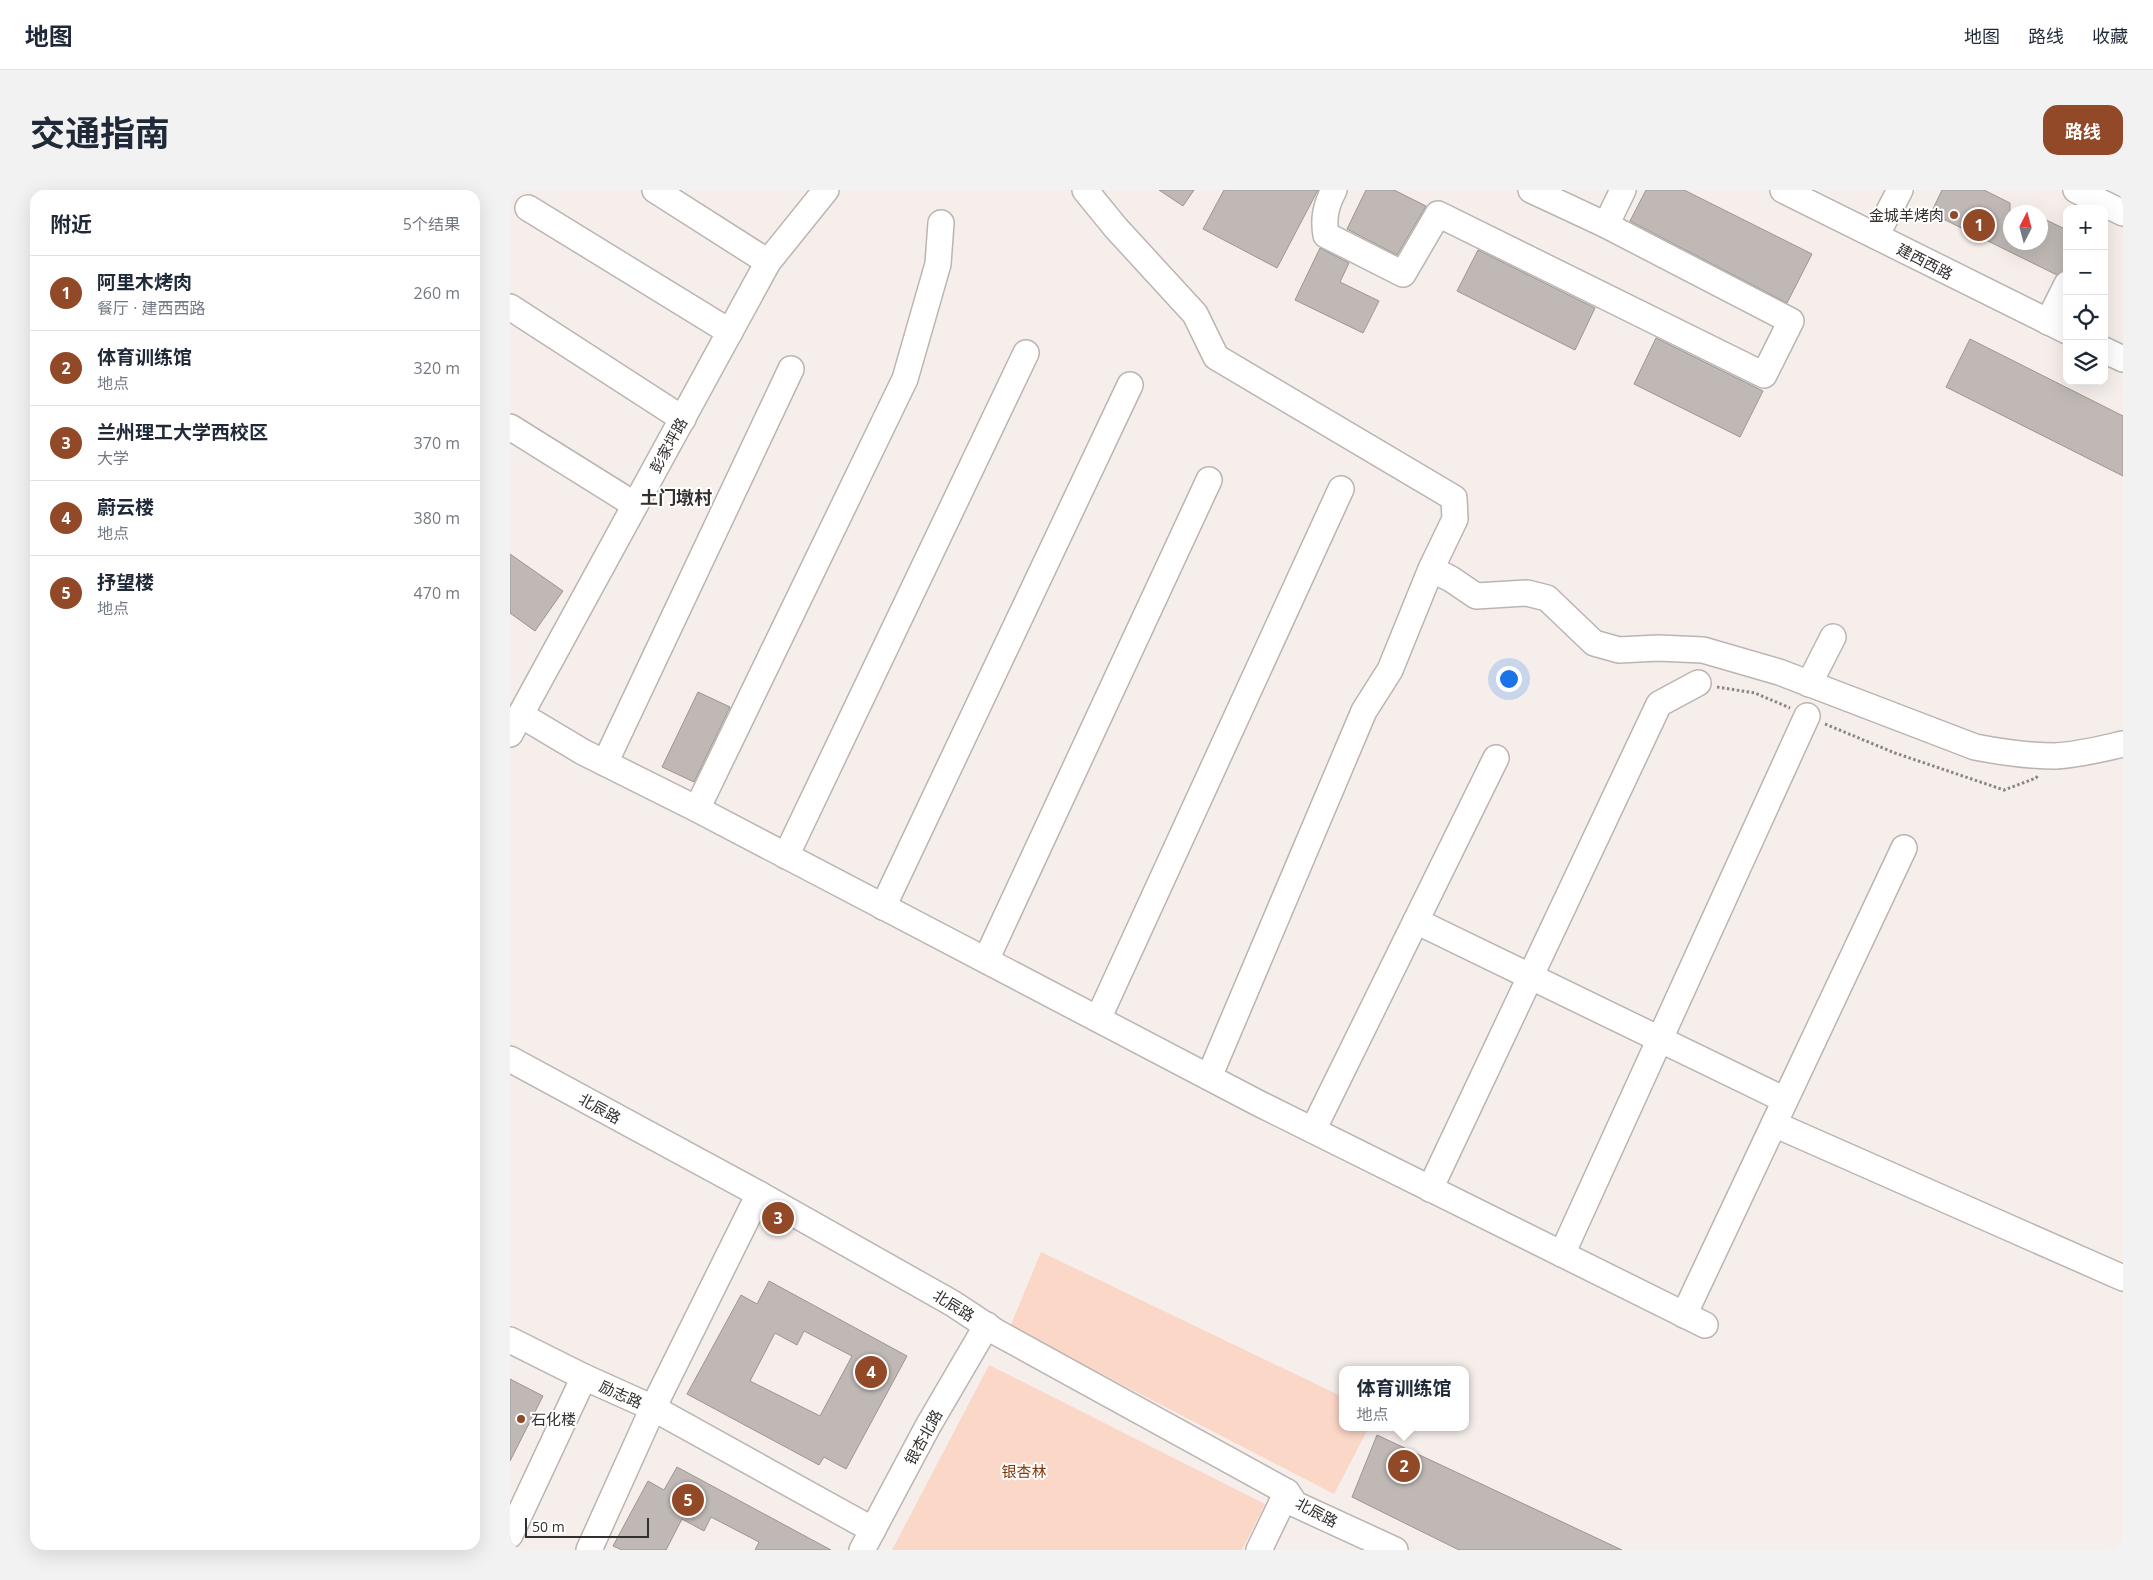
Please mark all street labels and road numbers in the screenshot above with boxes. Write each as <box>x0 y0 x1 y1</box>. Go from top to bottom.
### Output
street label: 建西西路 <box>1894 238 1956 284</box>
street label: 彭家坪路 <box>645 414 691 476</box>
street label: 北辰路 <box>575 1088 625 1128</box>
street label: 北辰路 <box>930 1285 978 1325</box>
street label: 励志路 <box>596 1376 646 1412</box>
street label: 银杏北路 <box>900 1406 946 1468</box>
street label: 北辰路 <box>1292 1493 1342 1531</box>

